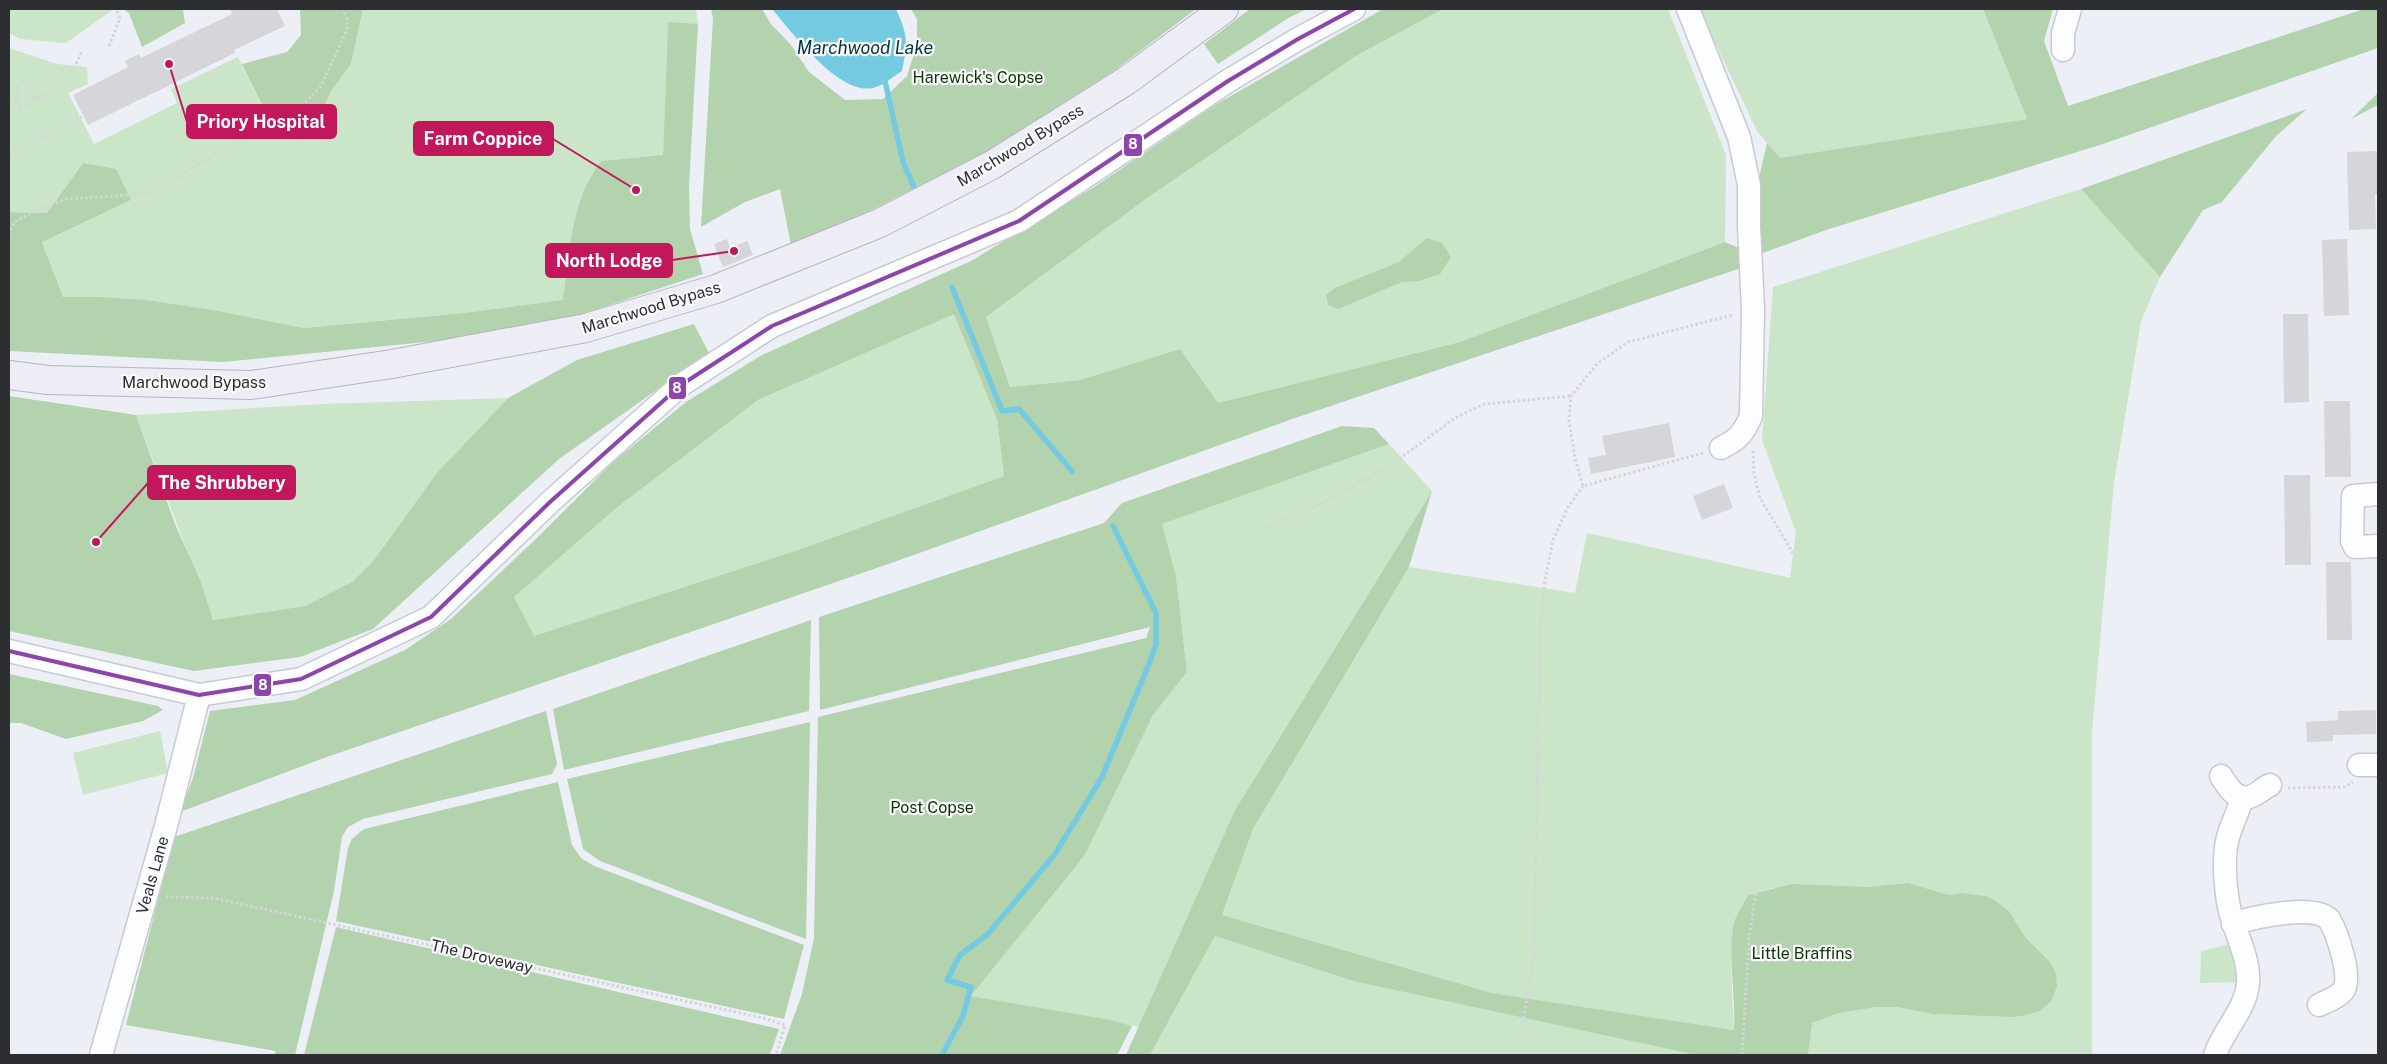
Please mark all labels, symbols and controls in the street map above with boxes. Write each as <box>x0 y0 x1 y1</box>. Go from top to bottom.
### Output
water label: Marchwood Lake <box>797 37 933 58</box>
park label: Harewick's Copse <box>913 68 1043 87</box>
street label: Marchwood Bypass <box>954 100 1087 191</box>
callout: Priory Hospital <box>187 105 336 138</box>
text: Priory Hospital <box>197 111 325 132</box>
callout: Farm Coppice <box>414 122 553 155</box>
text: Farm Coppice <box>424 128 542 149</box>
line badge: 8 <box>1123 133 1143 157</box>
text: 8 <box>1128 136 1138 152</box>
callout: North Lodge <box>546 244 672 277</box>
text: North Lodge <box>556 250 662 271</box>
street label: Marchwood Bypass <box>579 277 723 338</box>
street label: Marchwood Bypass <box>122 373 266 392</box>
line badge: 8 <box>668 376 687 400</box>
text: 8 <box>672 380 682 396</box>
callout: The Shrubbery <box>148 466 295 499</box>
text: The Shrubbery <box>158 472 286 493</box>
line badge: 8 <box>253 673 272 697</box>
text: 8 <box>258 677 268 693</box>
park label: Post Copse <box>890 798 974 817</box>
street label: Veals Lane <box>132 834 173 916</box>
street label: The Droveway <box>429 936 535 978</box>
park label: Little Braffins <box>1752 944 1852 963</box>

